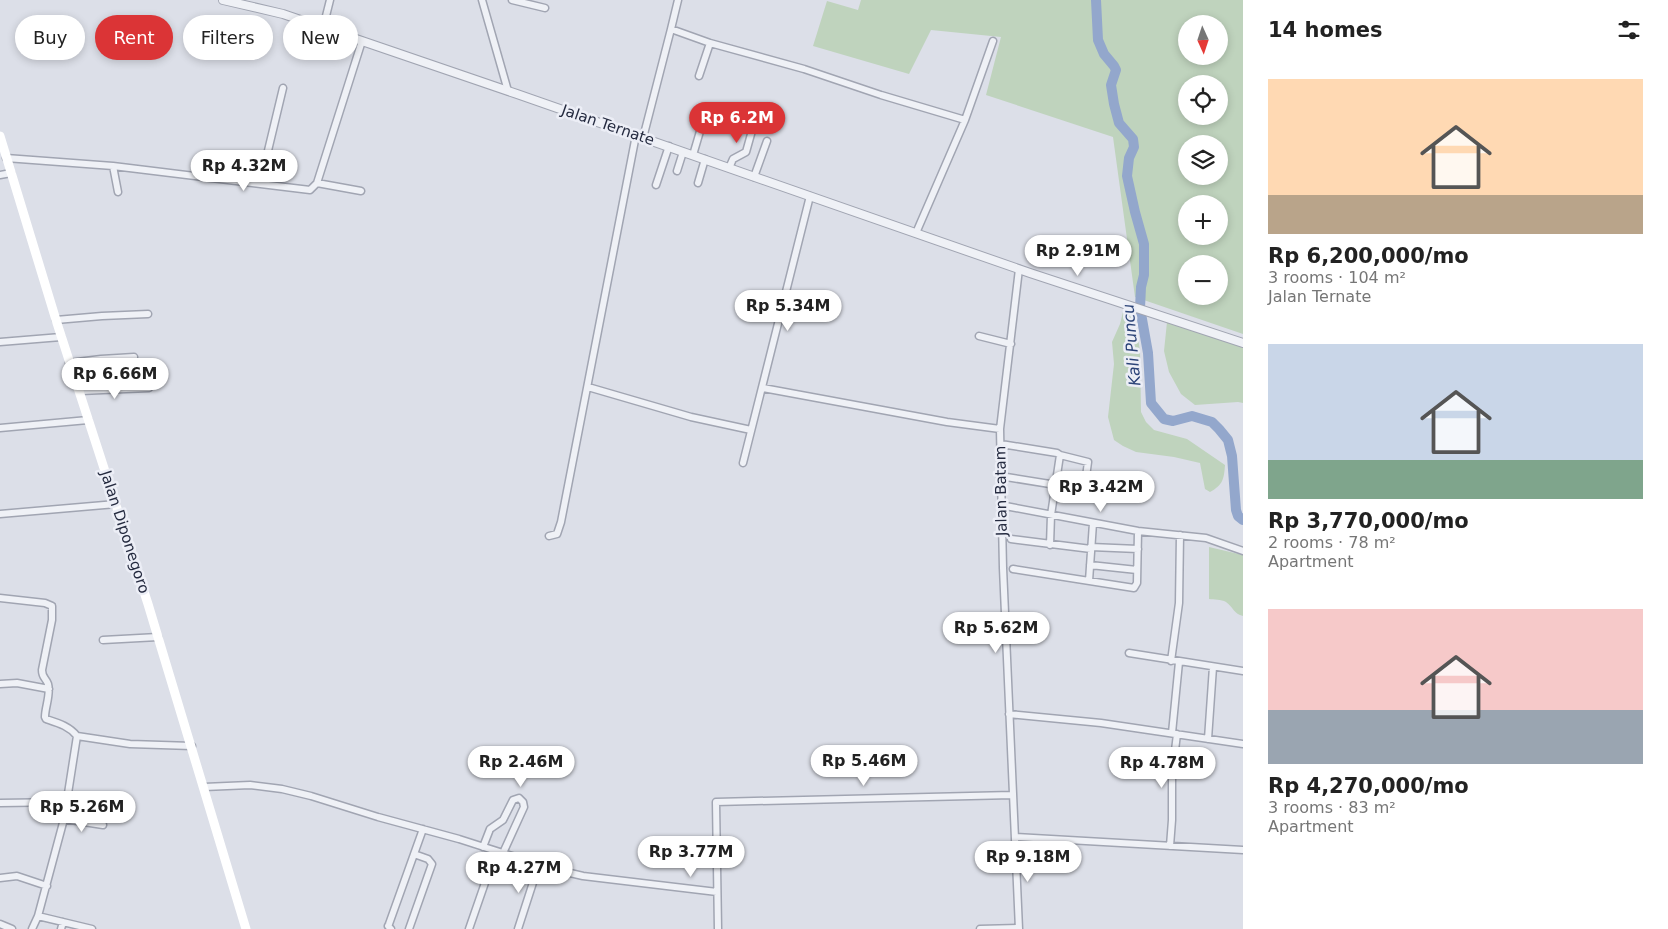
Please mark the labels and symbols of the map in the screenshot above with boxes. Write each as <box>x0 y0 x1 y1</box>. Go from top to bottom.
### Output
north arrow <box>1178 15 1228 65</box>
street label: Jalan Ternate <box>558 100 657 149</box>
pin: Rp 6.2M <box>691 102 783 144</box>
pin: Rp 4.32M <box>192 150 296 192</box>
pin: Rp 2.91M <box>1026 234 1130 277</box>
pin: Rp 5.34M <box>736 290 840 332</box>
water label: Kali Puncu <box>1118 303 1145 387</box>
pin: Rp 6.66M <box>63 358 167 400</box>
street label: Jalan Batam <box>991 446 1011 537</box>
street label: Jalan Diponegoro <box>96 467 153 596</box>
pin: Rp 3.42M <box>1049 470 1153 513</box>
pin: Rp 5.62M <box>944 612 1048 654</box>
pin: Rp 5.46M <box>812 744 916 787</box>
pin: Rp 2.46M <box>469 746 573 788</box>
pin: Rp 4.78M <box>1110 746 1214 789</box>
pin: Rp 5.26M <box>30 790 134 833</box>
pin: Rp 3.77M <box>639 836 743 878</box>
pin: Rp 9.18M <box>976 840 1080 883</box>
pin: Rp 4.27M <box>467 852 571 894</box>

